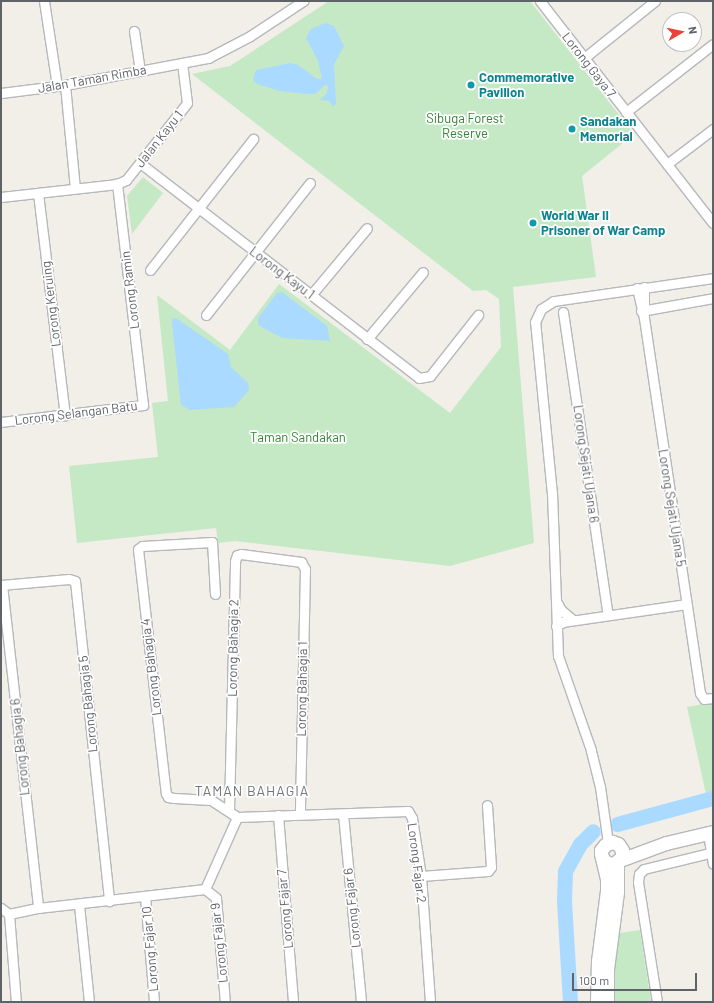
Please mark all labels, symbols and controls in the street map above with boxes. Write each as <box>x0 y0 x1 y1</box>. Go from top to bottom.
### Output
north arrow <box>662 12 702 52</box>
text: N <box>686 26 700 35</box>
street label: Lorong Gaya 7 <box>559 29 619 101</box>
street label: Jalan Taman Rimba <box>36 62 148 96</box>
place label: Commemorative Pavilion <box>479 70 574 101</box>
marker: Commemorative Pavilion <box>466 80 476 90</box>
street label: Jalan Kayu 1 <box>132 107 186 171</box>
park label: Sibuga Forest Reserve <box>426 111 504 142</box>
place label: Sandakan Memorial <box>580 114 636 145</box>
marker: Sandakan Memorial <box>567 124 577 134</box>
place label: World War II Prisoner of War Camp <box>541 208 665 239</box>
marker: World War II Prisoner of War Camp <box>528 218 538 228</box>
street label: Lorong Kayu 1 <box>246 243 318 303</box>
street label: Lorong Ramin <box>117 250 143 330</box>
street label: Lorong Keruing <box>38 260 64 348</box>
street label: Lorong Selangan Batu <box>14 398 138 428</box>
street label: Lorong Sejati Ujana 6 <box>570 404 602 524</box>
park label: Taman Sandakan <box>250 429 346 445</box>
street label: Lorong Sejati Ujana 5 <box>655 448 689 568</box>
street label: Lorong Bahagia 2 <box>224 599 242 697</box>
street label: Lorong Bahagia 4 <box>137 618 165 716</box>
street label: Lorong Bahagia 1 <box>293 641 311 737</box>
street label: Lorong Bahagia 5 <box>75 655 101 753</box>
street label: Lorong Bahagia 6 <box>7 698 33 796</box>
district label: TAMAN BAHAGIA <box>195 783 309 799</box>
street label: Lorong Fajar 2 <box>404 822 430 904</box>
street label: Lorong Fajar 6 <box>340 867 364 949</box>
street label: Lorong Fajar 7 <box>274 869 296 949</box>
street label: Lorong Fajar 9 <box>207 902 231 984</box>
street label: Lorong Fajar 10 <box>139 906 161 992</box>
scale bar <box>574 965 699 991</box>
text: 100 m <box>579 973 609 987</box>

